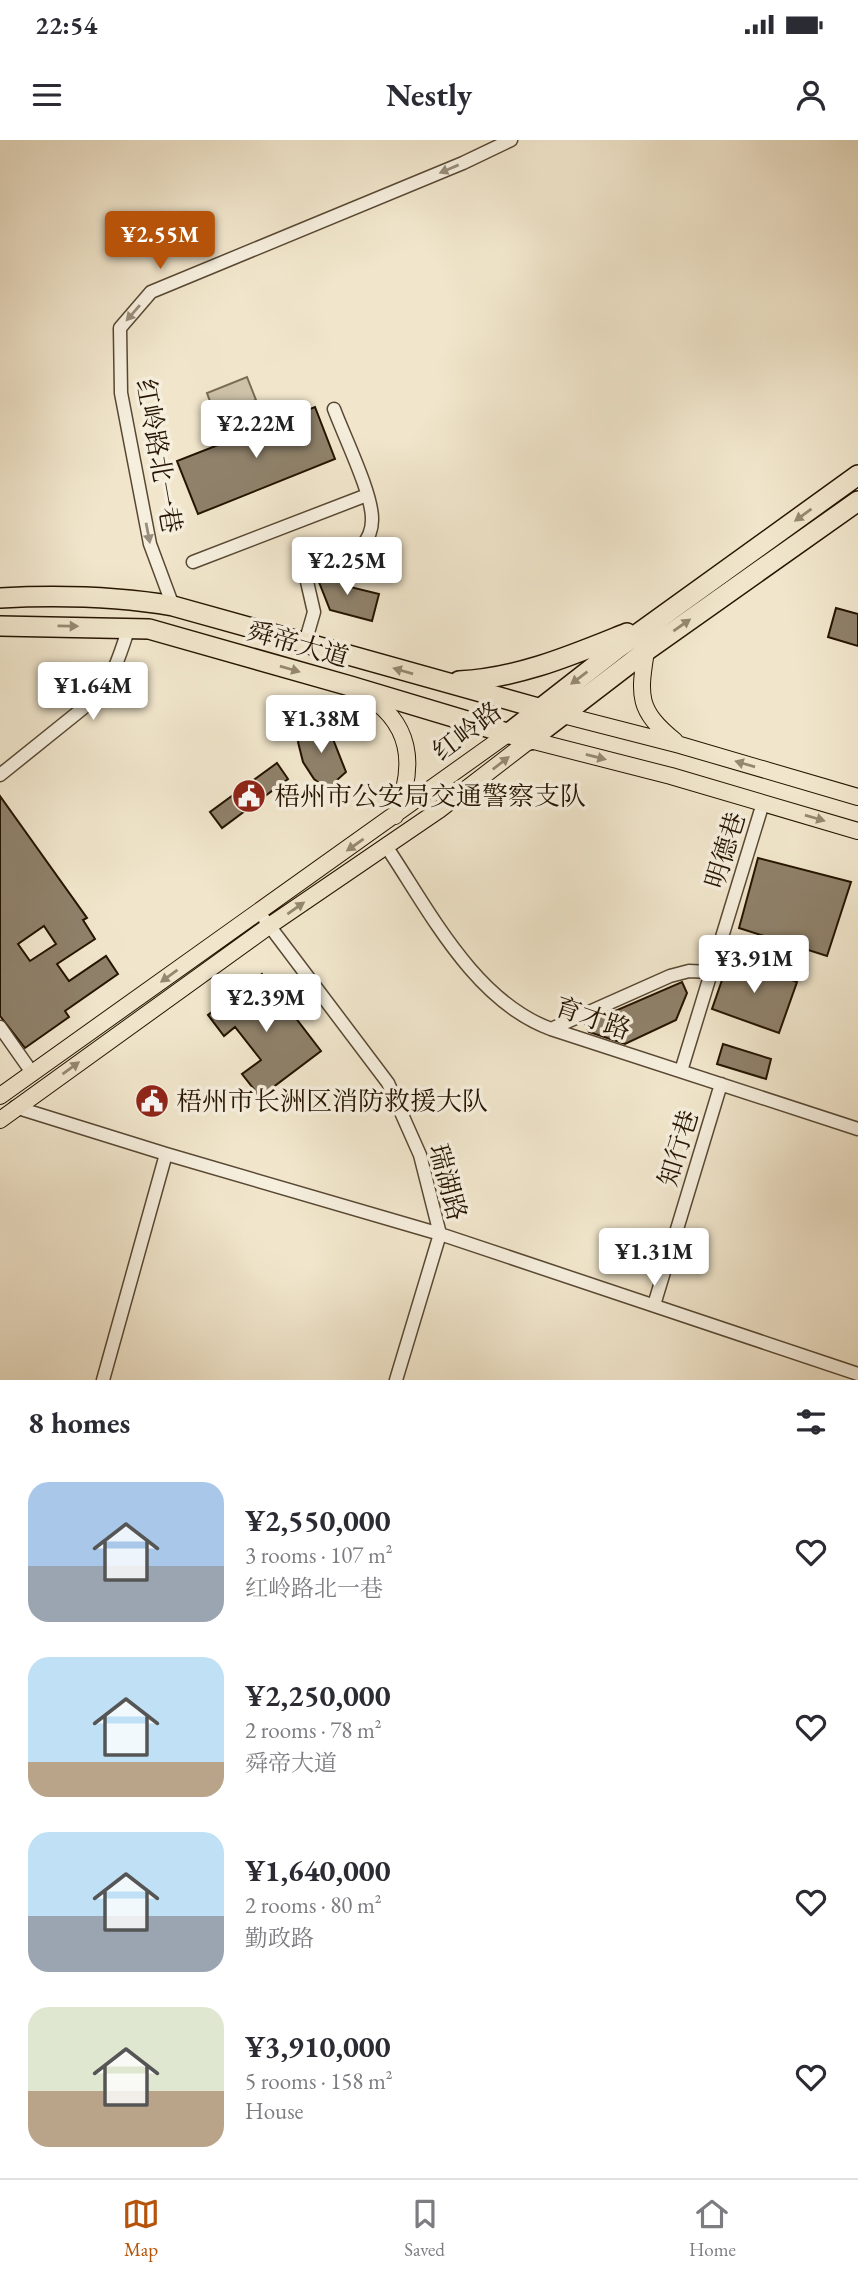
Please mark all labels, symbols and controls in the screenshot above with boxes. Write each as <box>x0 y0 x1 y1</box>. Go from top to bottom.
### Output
text: 22:54 <box>35 8 97 42</box>
text: Nestly <box>386 74 472 116</box>
icon: menu <box>28 76 66 114</box>
icon: person <box>792 76 830 114</box>
one-way arrow <box>439 163 459 175</box>
pin: ¥2.55M <box>103 212 217 271</box>
text: ¥2.55M <box>121 219 199 249</box>
one-way arrow <box>125 304 141 322</box>
street label: 红岭路北一巷 <box>129 376 189 536</box>
pin: ¥2.22M <box>199 400 313 460</box>
text: ¥2.22M <box>217 408 295 438</box>
one-way arrow <box>794 508 812 522</box>
one-way arrow <box>143 522 154 544</box>
pin: ¥2.25M <box>290 538 404 597</box>
text: ¥2.25M <box>308 545 386 575</box>
street label: 舜帝大道 <box>243 613 353 675</box>
one-way arrow <box>673 618 691 632</box>
one-way arrow <box>57 620 79 632</box>
pin: ¥1.64M <box>36 662 150 722</box>
one-way arrow <box>280 664 301 674</box>
one-way arrow <box>392 665 413 675</box>
text: ¥1.64M <box>54 670 132 700</box>
one-way arrow <box>570 670 588 684</box>
street label: 红岭路 <box>426 694 508 768</box>
pin: ¥1.38M <box>264 696 378 755</box>
text: ¥1.38M <box>282 703 360 733</box>
one-way arrow <box>586 752 608 763</box>
one-way arrow <box>491 756 509 771</box>
one-way arrow <box>735 759 756 769</box>
public building icon: 梧州市公安局交通警察支队 <box>230 777 268 815</box>
place label: 梧州市公安局交通警察支队 <box>274 779 586 813</box>
street label: 明德巷 <box>697 808 753 892</box>
one-way arrow <box>805 814 826 824</box>
one-way arrow <box>346 838 364 852</box>
one-way arrow <box>286 901 306 914</box>
pin: ¥3.91M <box>697 936 811 995</box>
text: ¥3.91M <box>715 943 793 973</box>
one-way arrow <box>160 969 178 983</box>
pin: ¥2.39M <box>209 974 323 1034</box>
text: ¥2.39M <box>227 982 305 1012</box>
street label: 育才路 <box>551 989 635 1047</box>
one-way arrow <box>62 1061 80 1075</box>
public building icon: 梧州市长洲区消防救援大队 <box>133 1082 171 1120</box>
place label: 梧州市长洲区消防救援大队 <box>176 1084 488 1118</box>
street label: 知行巷 <box>650 1106 706 1190</box>
street label: 瑞湖路 <box>421 1140 475 1224</box>
pin: ¥1.31M <box>597 1228 711 1288</box>
text: ¥1.31M <box>615 1236 693 1266</box>
text: 8 homes <box>28 1403 130 1442</box>
icon: filters <box>792 1403 830 1441</box>
text: ¥2,550,000 <box>245 1501 391 1540</box>
icon: home <box>84 1510 168 1594</box>
icon: heart <box>792 1533 830 1571</box>
text: 3 rooms · 107 m² <box>245 1540 393 1570</box>
text: 红岭路北一巷 <box>245 1573 383 1603</box>
text: ¥2,250,000 <box>245 1676 391 1715</box>
icon: home <box>84 1685 168 1769</box>
icon: heart <box>792 1708 830 1746</box>
text: 2 rooms · 78 m² <box>245 1715 382 1745</box>
text: 舜帝大道 <box>245 1748 337 1778</box>
text: ¥1,640,000 <box>245 1851 391 1890</box>
icon: home <box>84 1860 168 1944</box>
icon: heart <box>792 1883 830 1921</box>
text: 2 rooms · 80 m² <box>245 1890 382 1920</box>
text: 勤政路 <box>245 1923 314 1953</box>
text: ¥3,910,000 <box>245 2027 391 2066</box>
icon: home <box>84 2035 168 2119</box>
icon: heart <box>792 2058 830 2096</box>
text: 5 rooms · 158 m² <box>245 2066 393 2096</box>
text: House <box>245 2096 304 2126</box>
tab: Map <box>122 2195 160 2262</box>
tab: Saved <box>404 2195 445 2262</box>
tab: Home <box>689 2195 736 2262</box>

